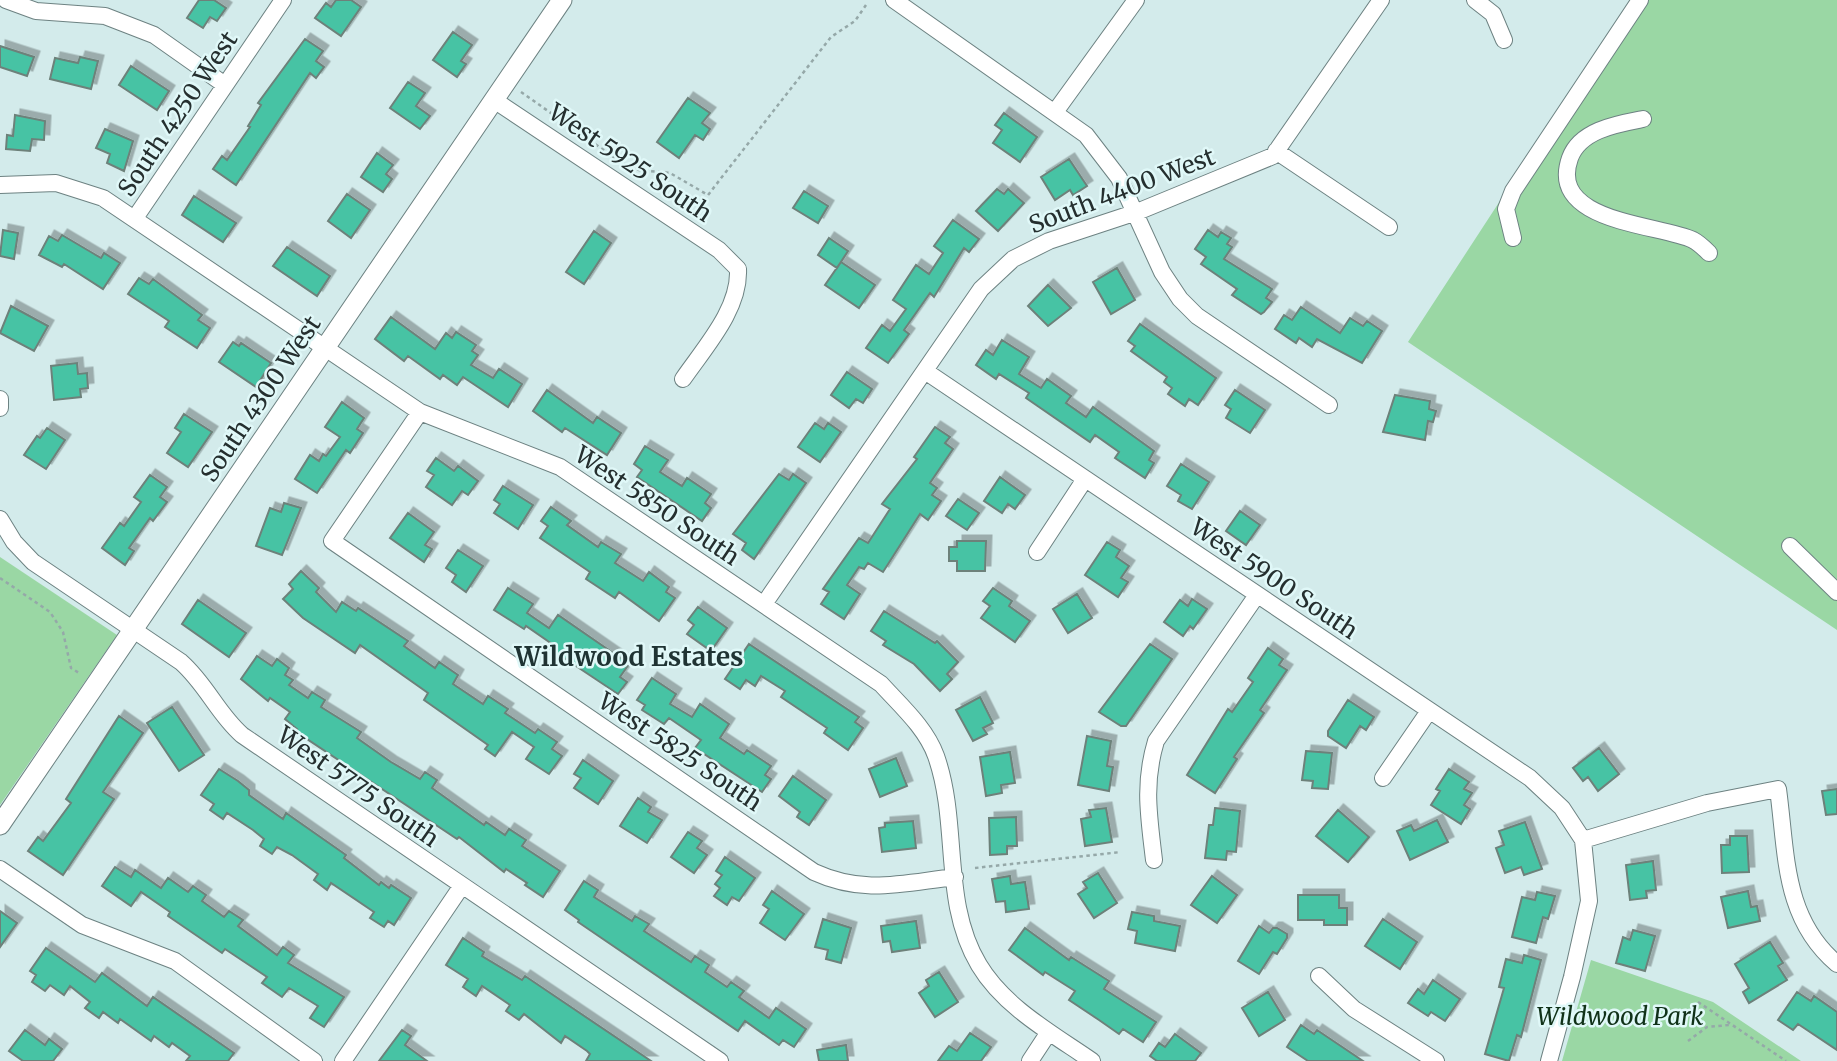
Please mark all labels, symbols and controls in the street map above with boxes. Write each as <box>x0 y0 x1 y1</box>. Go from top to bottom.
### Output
street label: South 4250 West <box>111 25 245 202</box>
street label: West 5925 South <box>542 96 718 229</box>
street label: South 4400 West <box>1024 141 1220 240</box>
street label: South 4300 West <box>194 309 328 488</box>
street label: West 5850 South <box>568 438 746 572</box>
street label: West 5900 South <box>1184 511 1364 646</box>
district label: Wildwood Estates <box>513 640 744 673</box>
street label: West 5825 South <box>592 685 768 818</box>
street label: West 5775 South <box>271 719 445 854</box>
park label: Wildwood Park <box>1537 1001 1703 1032</box>

